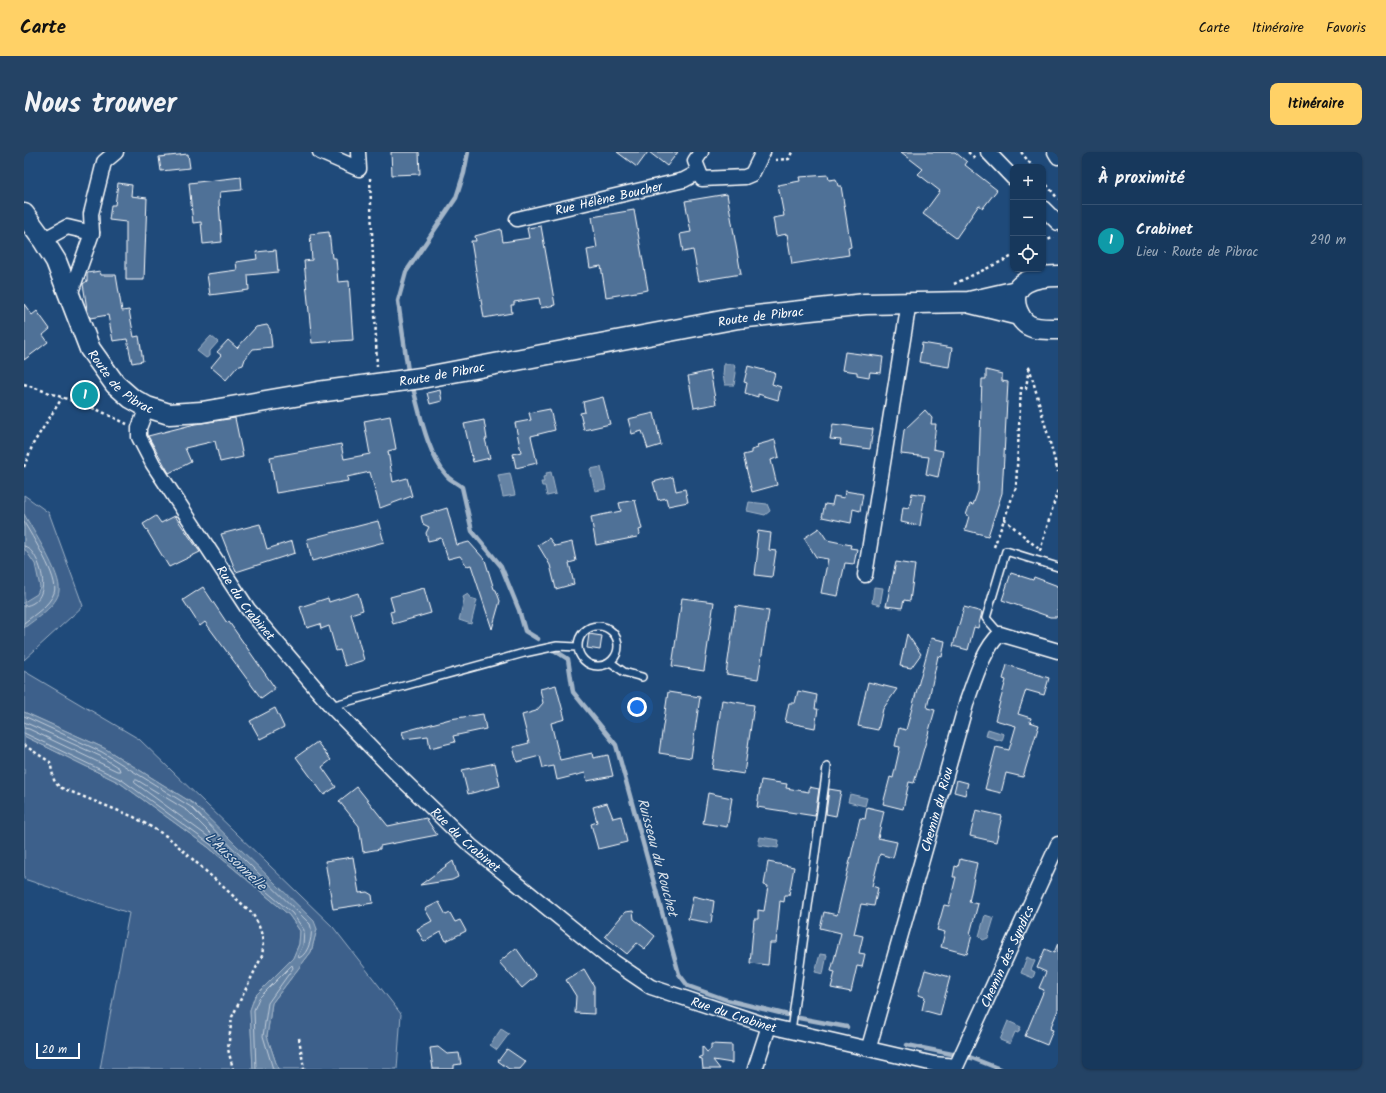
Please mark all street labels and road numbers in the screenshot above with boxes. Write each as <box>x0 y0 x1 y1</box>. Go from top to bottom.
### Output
street label: Rue Hélène Boucher <box>553 176 665 222</box>
street label: Route de Pibrac <box>716 302 805 334</box>
street label: Route de Pibrac <box>82 346 156 420</box>
street label: Route de Pibrac <box>398 357 487 393</box>
street label: Rue du Crabinet <box>210 562 280 647</box>
street label: Chemin du Riou <box>916 764 960 855</box>
street label: Rue du Crabinet <box>425 803 506 879</box>
street label: Chemin des Syndics <box>975 902 1041 1011</box>
street label: Rue du Crabinet <box>688 992 779 1040</box>

